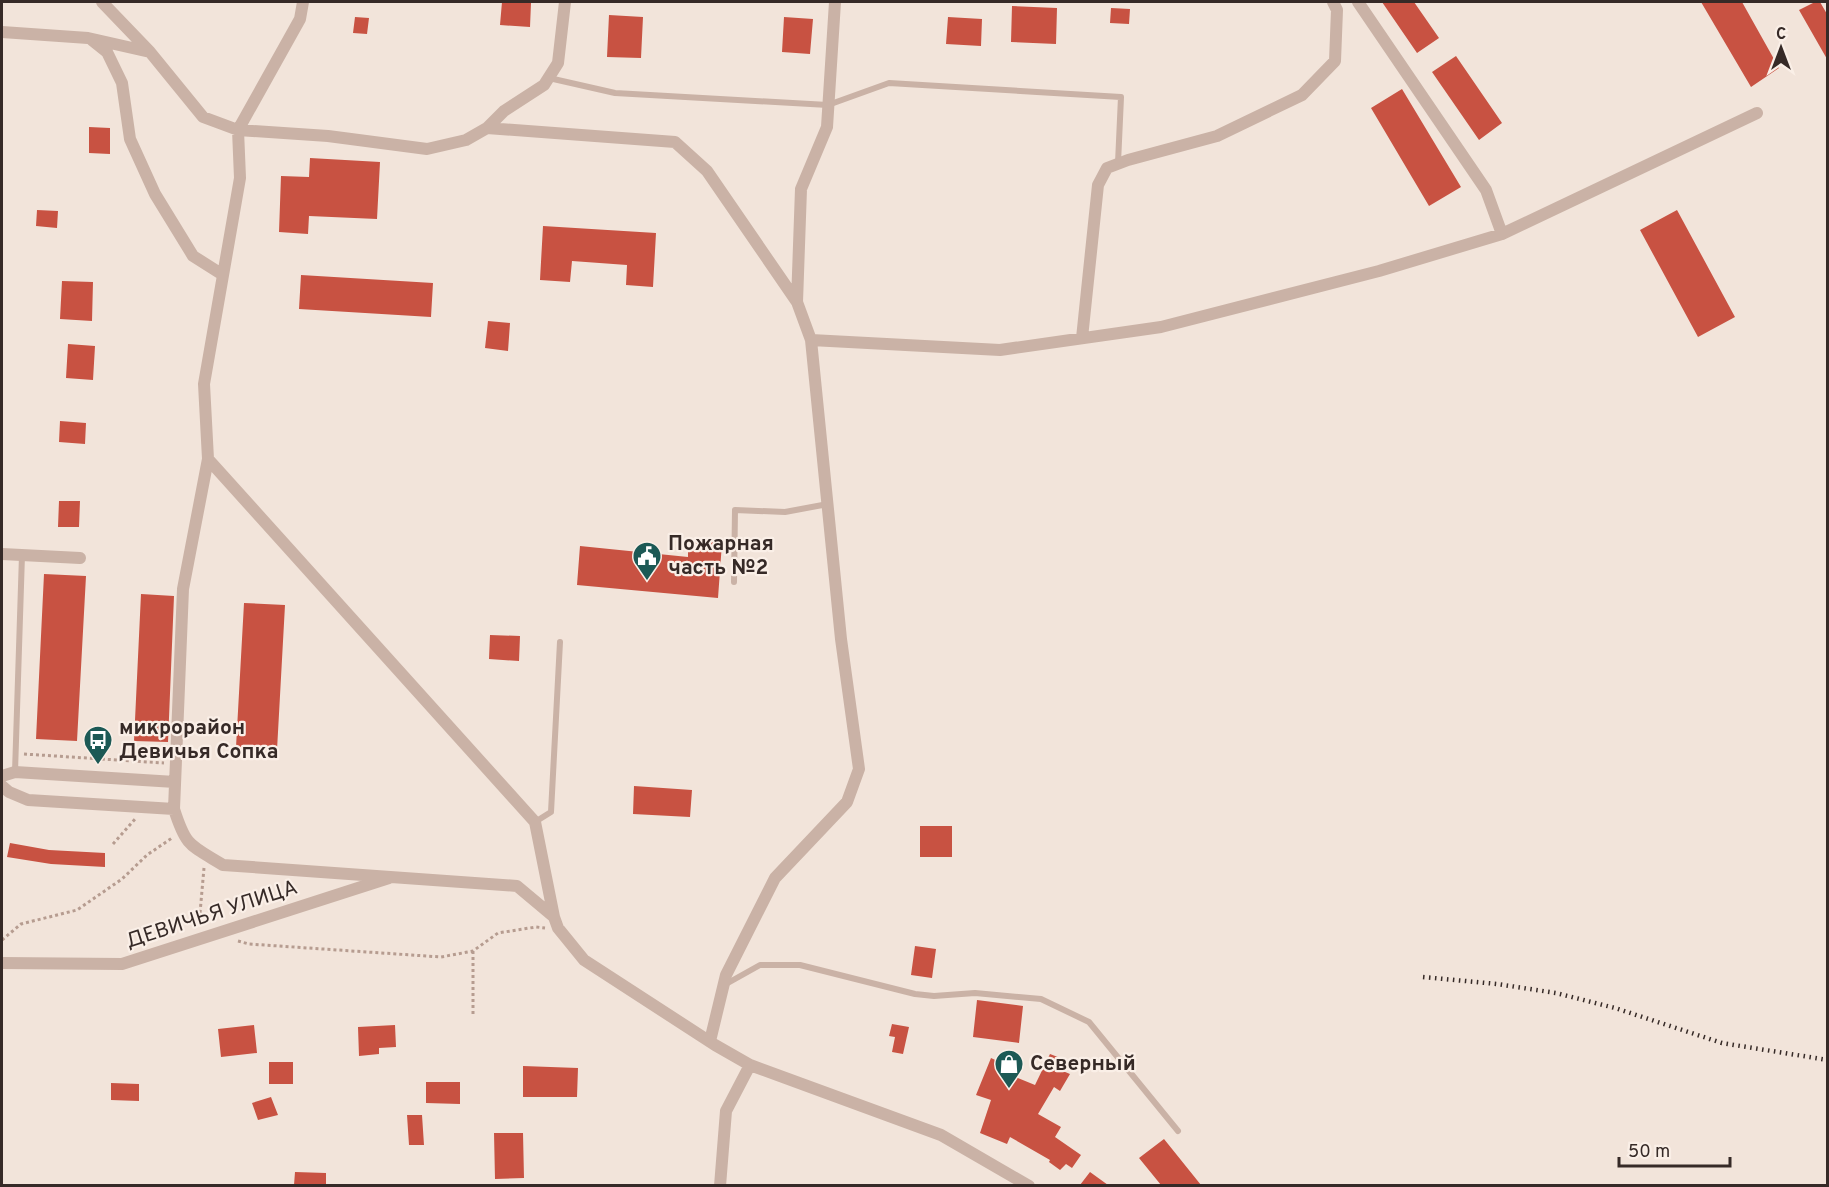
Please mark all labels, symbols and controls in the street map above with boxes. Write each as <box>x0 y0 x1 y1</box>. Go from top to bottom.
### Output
north arrow <box>1751 18 1811 78</box>
text: С <box>1776 25 1786 45</box>
place label: Пожарная часть №2 <box>668 531 774 582</box>
public building icon: Пожарная часть №2 <box>631 540 663 582</box>
place label: микрорайон Девичья Сопка <box>119 715 278 766</box>
bus stop icon: микрорайон Девичья Сопка <box>82 724 114 766</box>
street label: ДЕВИЧЬЯ УЛИЦА <box>123 874 301 956</box>
shop icon: Северный <box>993 1048 1025 1090</box>
place label: Северный <box>1030 1051 1136 1078</box>
scale bar <box>1619 1130 1730 1168</box>
text: 50 m <box>1628 1141 1670 1164</box>

